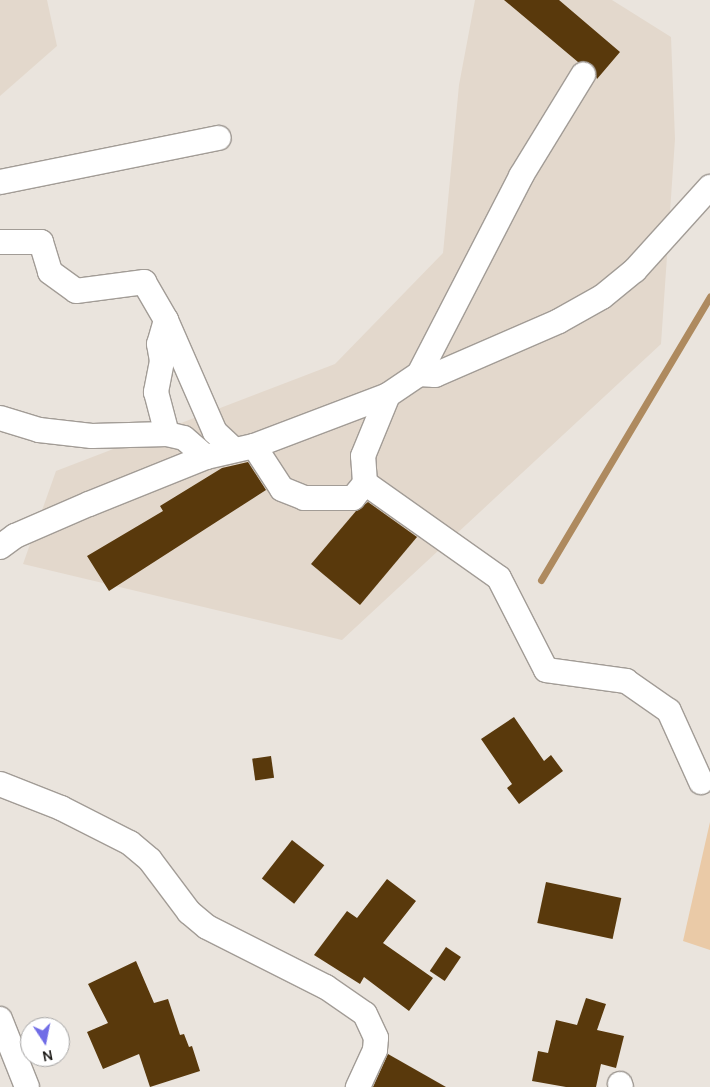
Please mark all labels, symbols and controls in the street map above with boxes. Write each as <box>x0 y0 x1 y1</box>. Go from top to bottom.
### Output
north arrow <box>20 1017 70 1067</box>
text: N <box>41 1046 55 1067</box>

